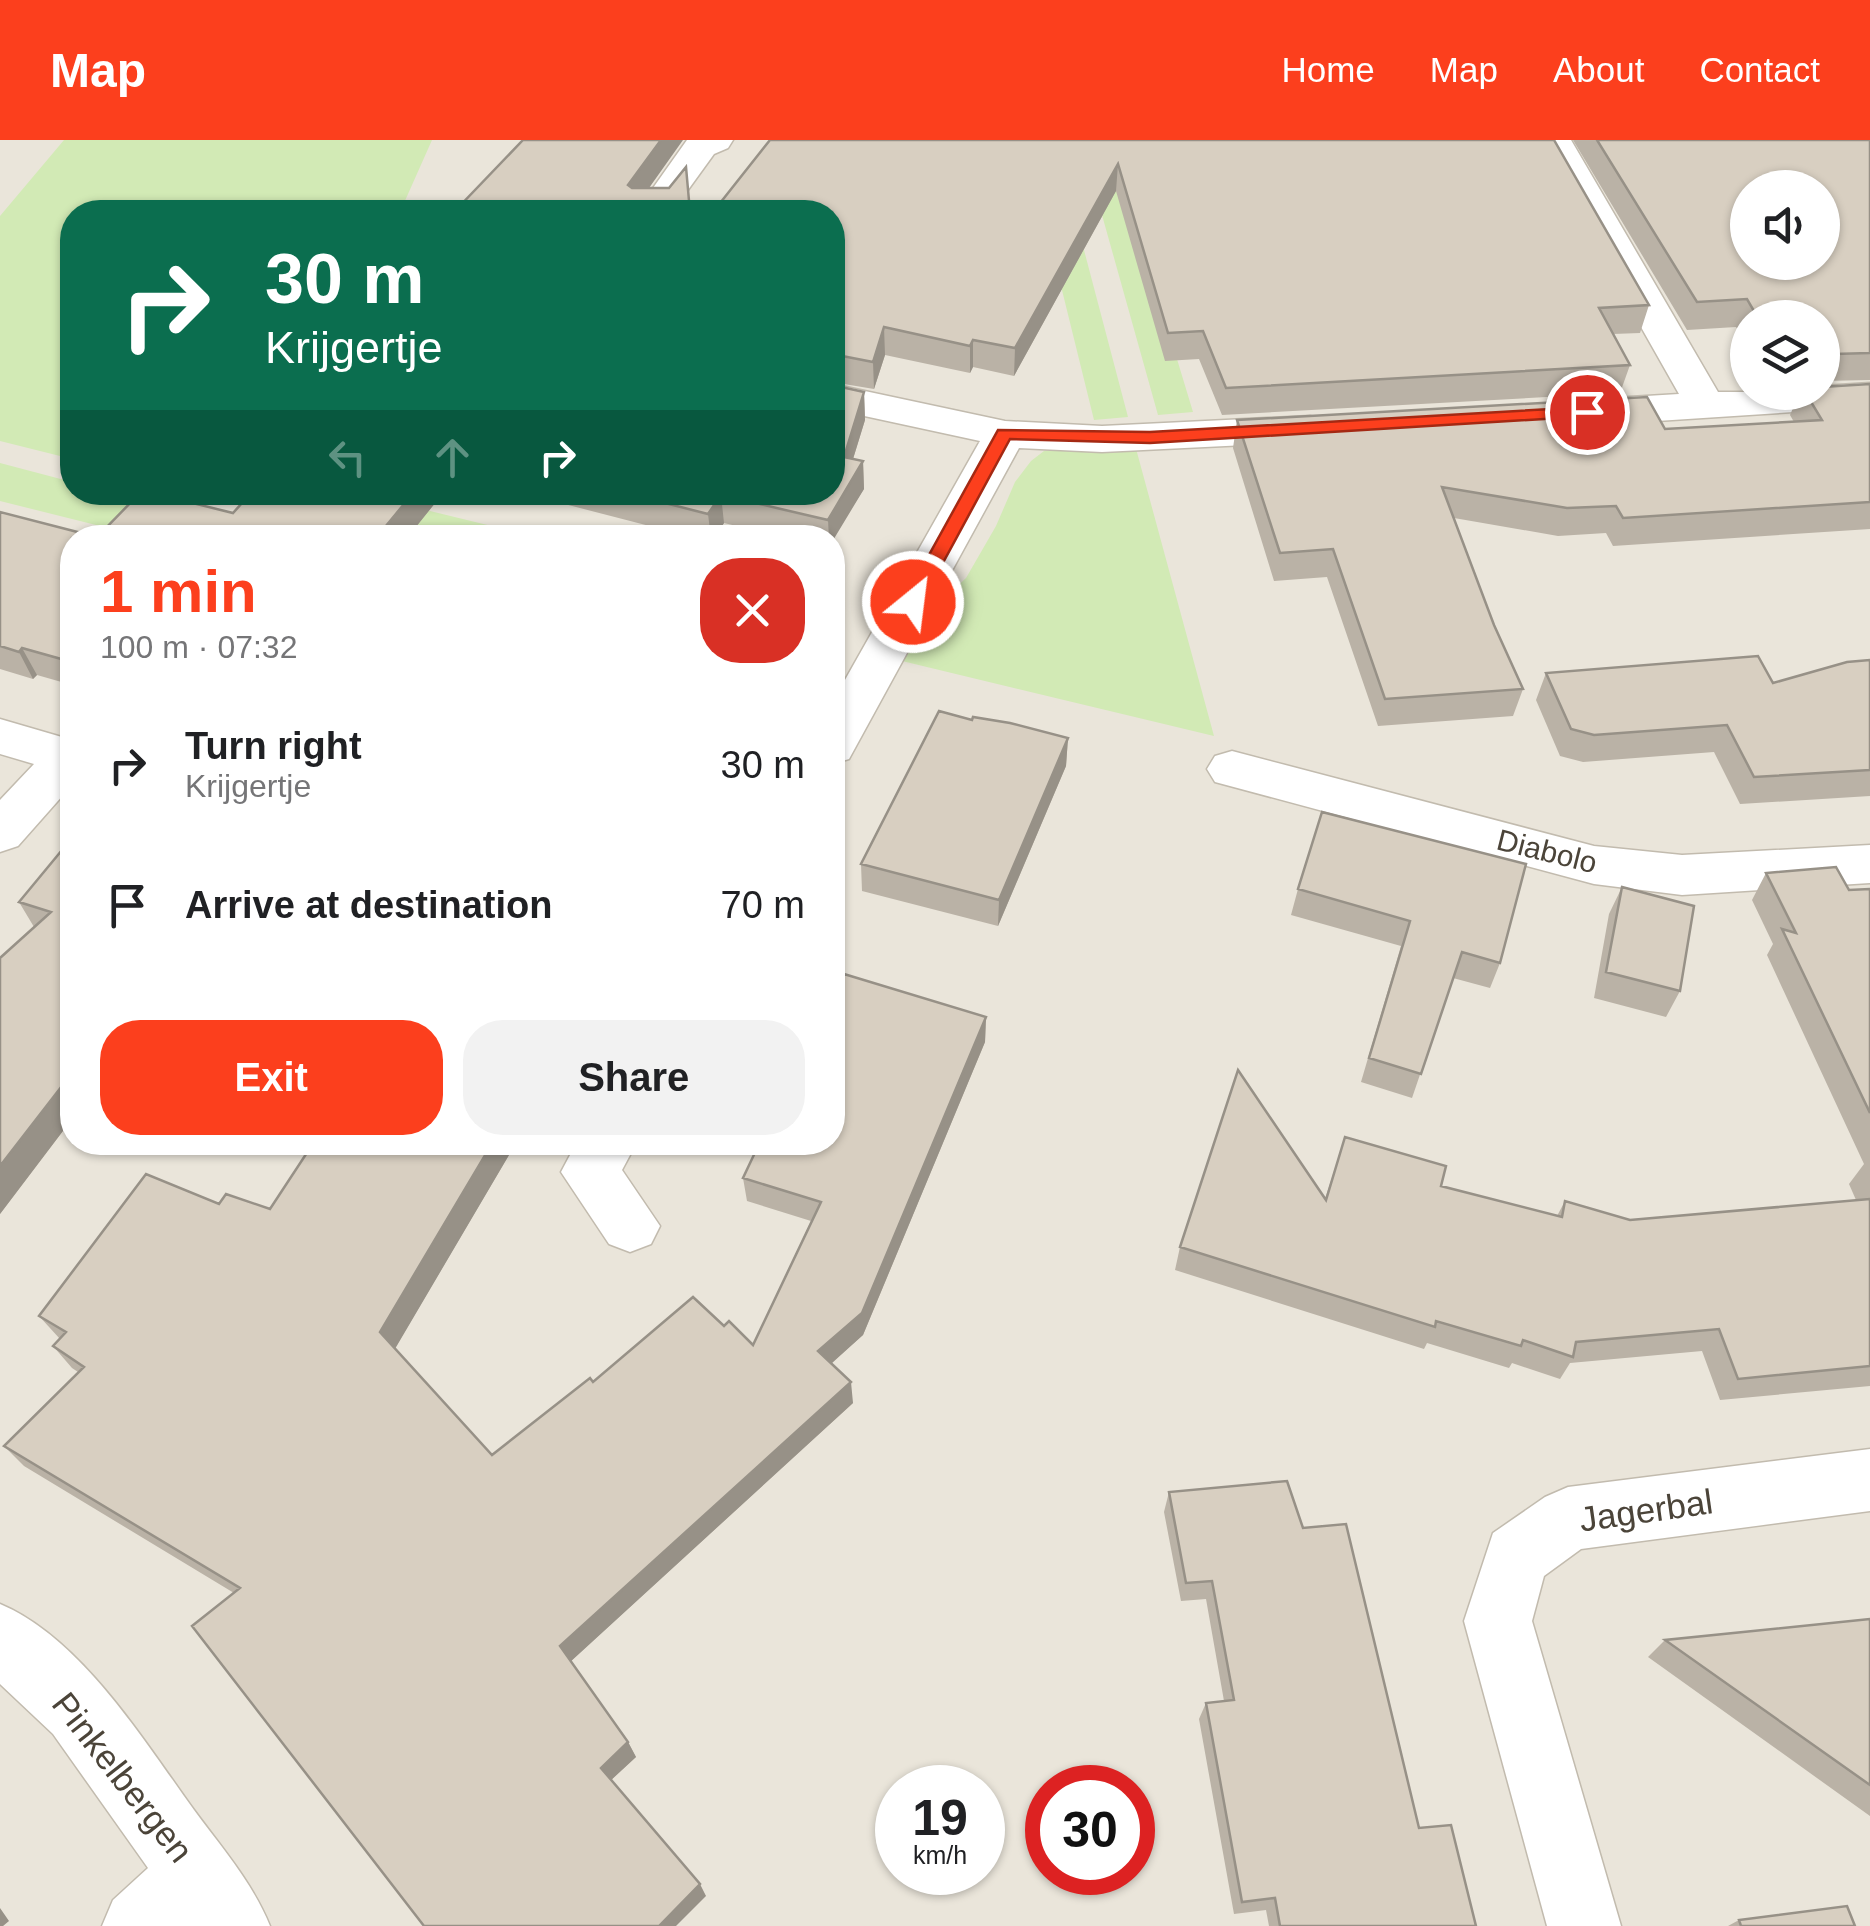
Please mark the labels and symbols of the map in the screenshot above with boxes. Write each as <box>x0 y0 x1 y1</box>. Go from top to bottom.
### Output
pin <box>1545 370 1630 455</box>
position arrow <box>861 550 965 654</box>
street label: Diabolo <box>1494 823 1600 879</box>
street label: Jagerbal <box>1577 1481 1715 1539</box>
street label: Pinkelbergen <box>45 1684 201 1870</box>
speed limit sign: 30 <box>1025 1765 1155 1895</box>

